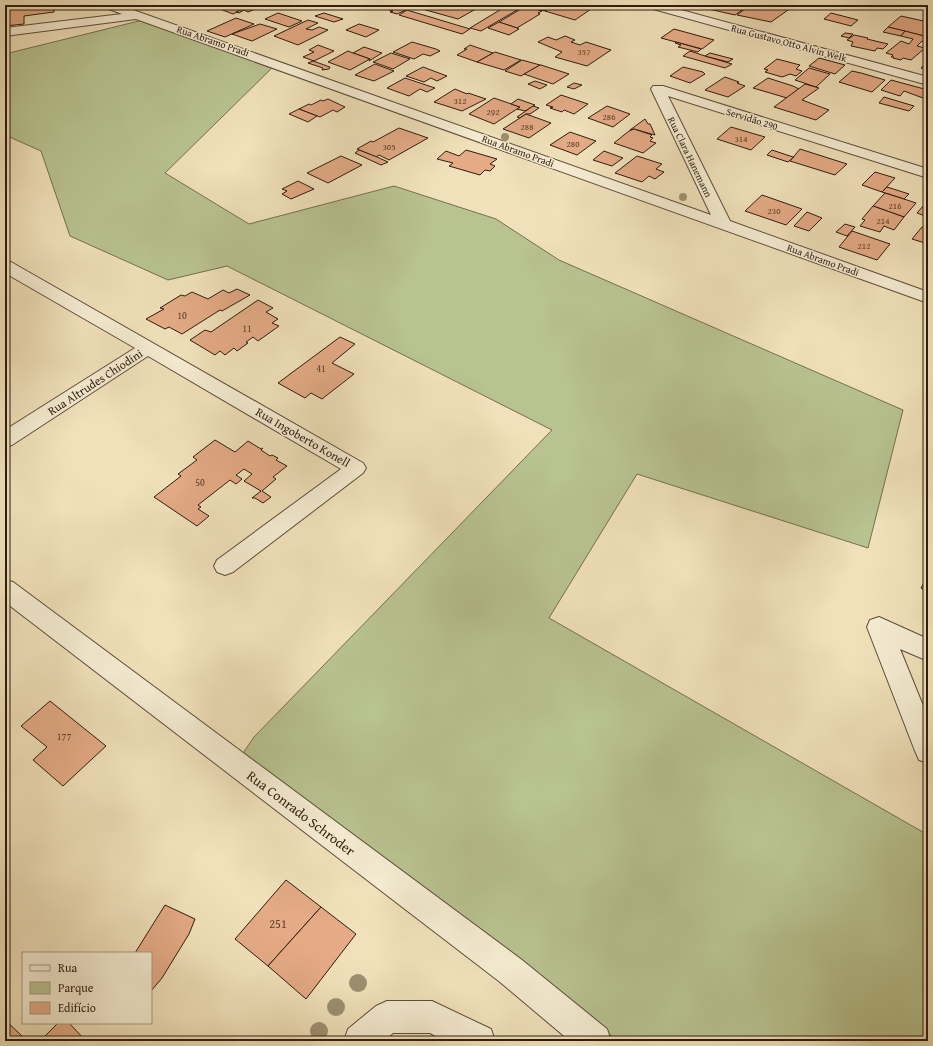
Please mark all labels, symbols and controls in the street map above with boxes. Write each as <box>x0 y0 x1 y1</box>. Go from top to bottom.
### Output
street label: Rua Gustavo Otto Alvin Welk <box>730 20 849 66</box>
street label: Rua Abramo Pradi <box>175 22 251 60</box>
house number: 357 <box>578 45 591 58</box>
house number: 312 <box>454 94 467 107</box>
street label: Servidão 290 <box>724 104 780 134</box>
house number: 292 <box>487 105 500 118</box>
house number: 286 <box>603 110 616 123</box>
street label: Rua Clara Hanemann <box>664 114 716 200</box>
house number: 288 <box>521 120 534 133</box>
street label: Rua Abramo Pradi <box>480 131 556 171</box>
house number: 314 <box>735 132 748 145</box>
house number: 280 <box>567 137 580 150</box>
house number: 305 <box>383 140 396 153</box>
house number: 216 <box>889 199 902 212</box>
house number: 230 <box>768 204 781 217</box>
house number: 214 <box>877 214 890 227</box>
house number: 212 <box>858 239 871 252</box>
street label: Rua Abramo Pradi <box>785 240 861 280</box>
house number: 10 <box>177 308 187 323</box>
house number: 11 <box>242 321 252 336</box>
street label: Rua Altrudes Chiodini <box>44 345 146 419</box>
house number: 41 <box>316 361 326 376</box>
street label: Rua Ingoberto Konell <box>253 403 354 471</box>
house number: 50 <box>195 475 205 490</box>
house number: 177 <box>57 729 71 744</box>
street label: Rua Conrado Schroder <box>243 766 360 861</box>
house number: 251 <box>269 915 287 932</box>
legend <box>22 952 152 1024</box>
text: Rua <box>58 959 77 976</box>
text: Parque <box>58 979 94 996</box>
text: Edifício <box>58 999 96 1016</box>

